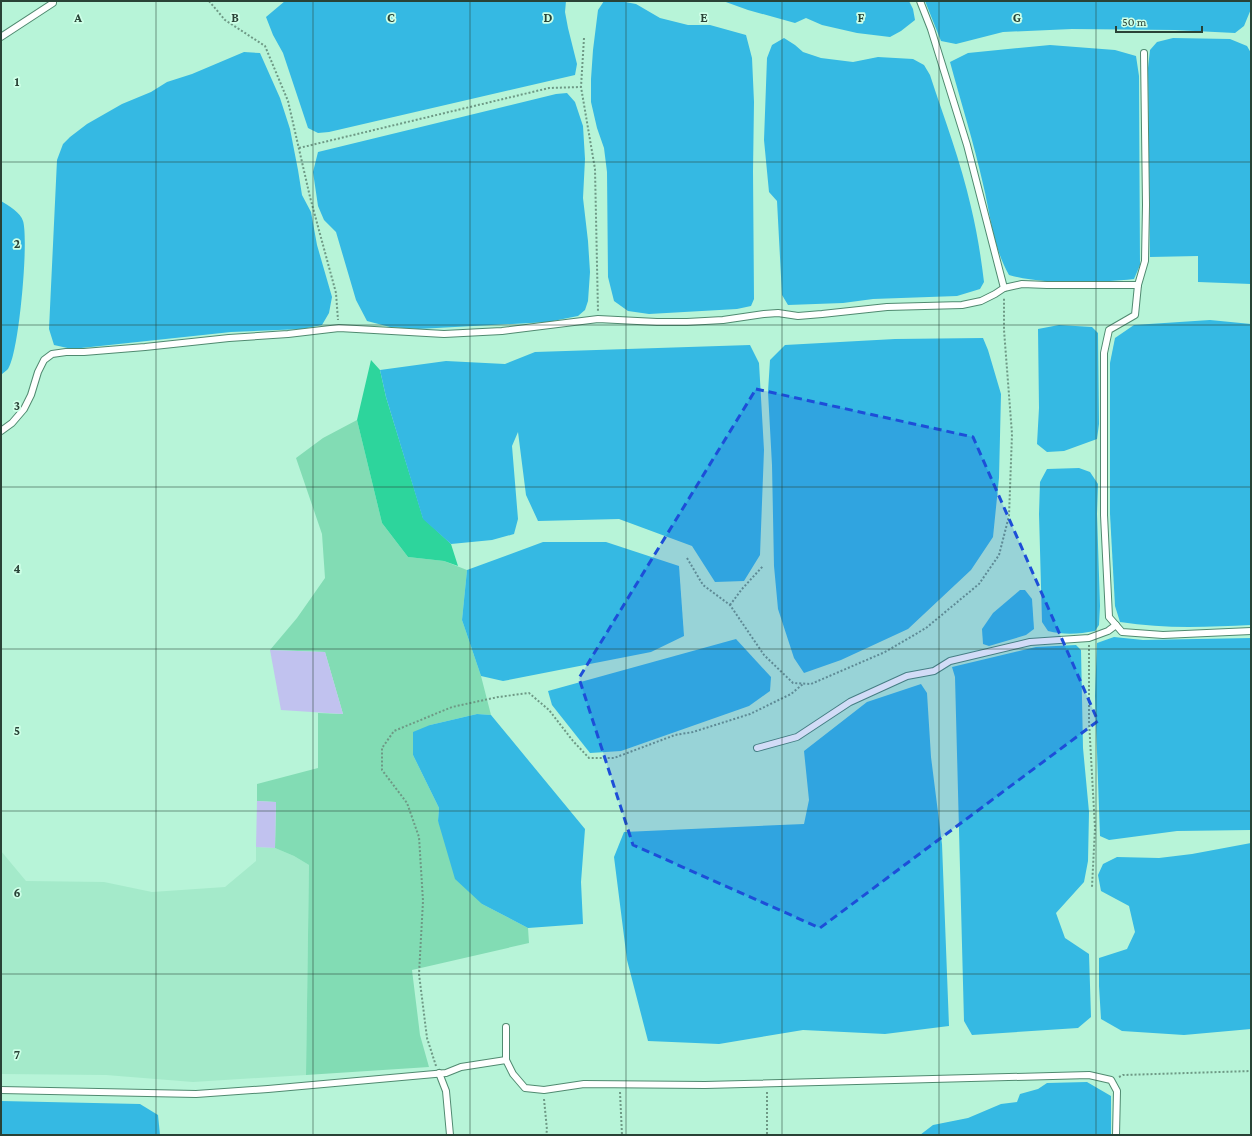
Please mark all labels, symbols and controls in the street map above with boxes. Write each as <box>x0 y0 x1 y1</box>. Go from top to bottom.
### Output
scale bar <box>1116 8 1202 34</box>
text: A <box>73 10 82 25</box>
text: B <box>231 10 239 25</box>
text: C <box>387 10 395 25</box>
text: D <box>544 10 553 25</box>
text: E <box>700 10 708 25</box>
text: F <box>858 10 865 25</box>
text: G <box>1013 10 1021 25</box>
text: 50 m <box>1122 15 1147 29</box>
text: 1 <box>15 74 20 89</box>
text: 2 <box>14 236 21 251</box>
text: 3 <box>14 398 20 413</box>
text: 4 <box>13 561 21 576</box>
text: 5 <box>14 723 20 738</box>
text: 6 <box>13 885 21 900</box>
text: 7 <box>14 1047 20 1062</box>

